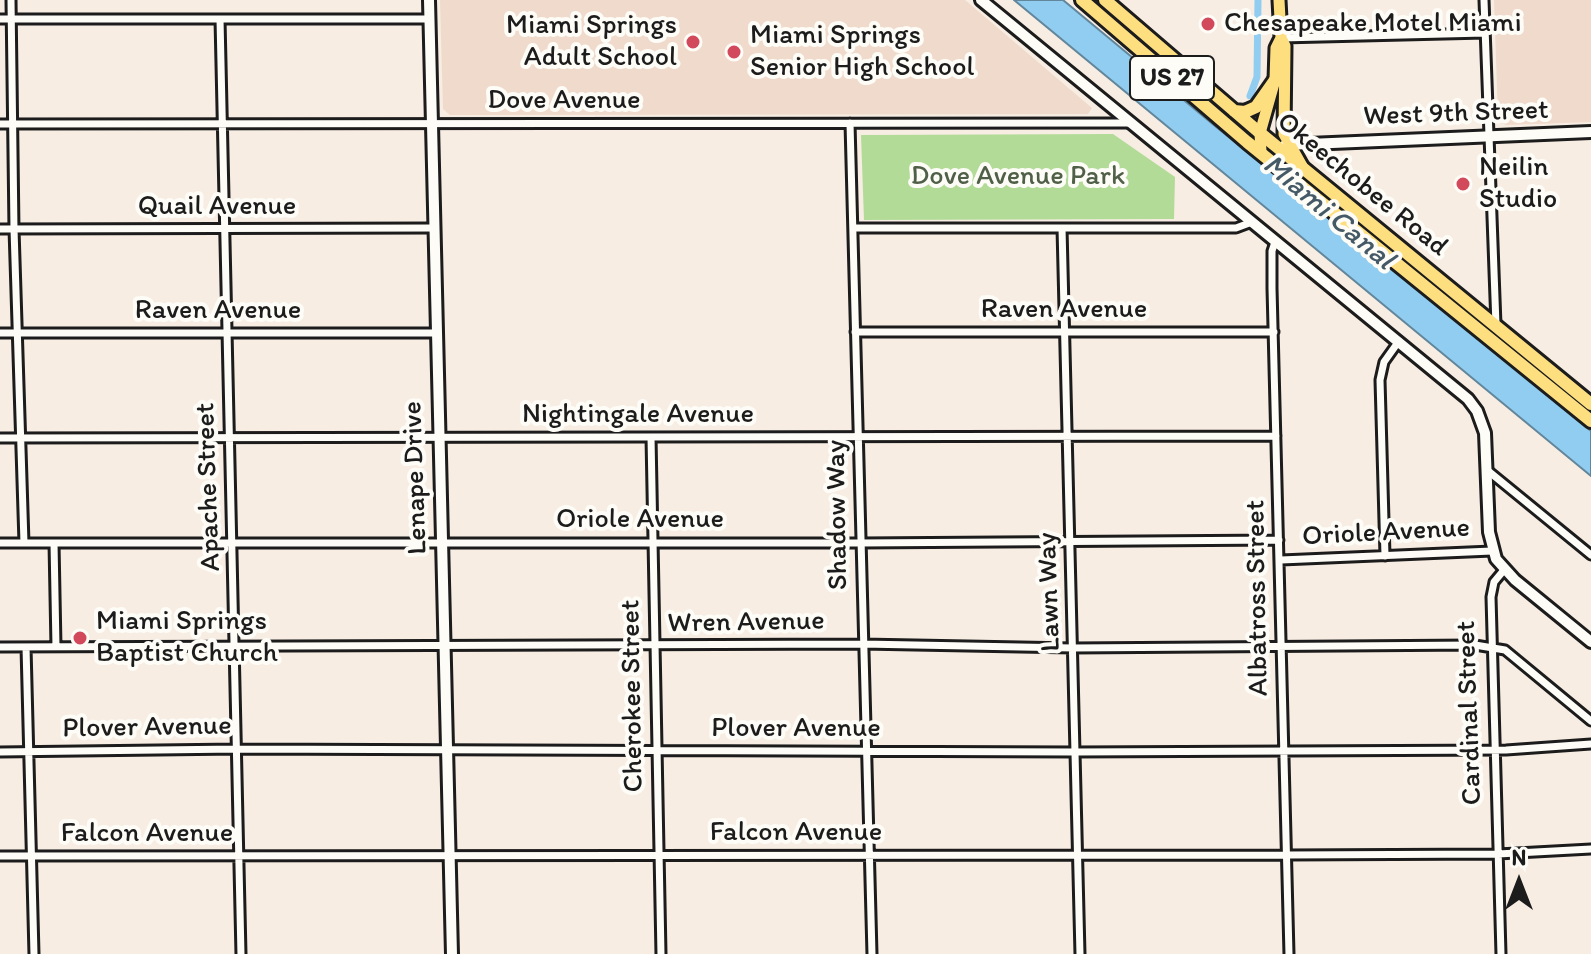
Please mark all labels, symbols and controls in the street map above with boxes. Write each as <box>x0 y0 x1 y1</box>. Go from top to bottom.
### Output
place label: Chesapeake Motel Miami <box>1224 7 1521 41</box>
place label: Miami Springs Adult School <box>506 9 677 75</box>
marker: Chesapeake Motel Miami <box>1199 15 1217 33</box>
place label: Miami Springs Senior High School <box>750 19 974 85</box>
marker: Miami Springs Adult School <box>684 33 702 51</box>
marker: Miami Springs Senior High School <box>725 43 743 61</box>
road number: US 27 <box>1130 56 1214 100</box>
street label: Dove Avenue <box>488 84 640 118</box>
street label: West 9th Street <box>1363 94 1549 134</box>
street label: Okeechobee Road <box>1269 106 1455 264</box>
water label: Miami Canal <box>1255 148 1401 278</box>
place label: Neilin Studio <box>1479 151 1557 217</box>
park label: Dove Avenue Park <box>911 160 1125 194</box>
marker: Neilin Studio <box>1454 175 1472 193</box>
street label: Quail Avenue <box>138 190 296 224</box>
street label: Raven Avenue <box>981 293 1147 327</box>
street label: Raven Avenue <box>135 294 301 328</box>
street label: Nightingale Avenue <box>522 398 754 432</box>
street label: Lenape Drive <box>397 401 435 555</box>
street label: Apache Street <box>189 402 229 572</box>
street label: Shadow Way <box>820 440 856 590</box>
street label: Albatross Street <box>1239 500 1277 696</box>
street label: Oriole Avenue <box>556 503 724 537</box>
street label: Oriole Avenue <box>1301 512 1471 554</box>
street label: Lawn Way <box>1031 532 1069 652</box>
street label: Cherokee Street <box>615 599 651 793</box>
place label: Miami Springs Baptist Church <box>96 605 278 671</box>
street label: Wren Avenue <box>667 605 825 641</box>
street label: Cardinal Street <box>1450 620 1490 806</box>
marker: Miami Springs Baptist Church <box>71 629 89 647</box>
street label: Plover Avenue <box>62 710 232 746</box>
street label: Plover Avenue <box>711 712 881 746</box>
street label: Falcon Avenue <box>710 816 882 850</box>
street label: Falcon Avenue <box>61 817 233 851</box>
north arrow <box>1479 842 1559 922</box>
text: N <box>1512 844 1526 871</box>

